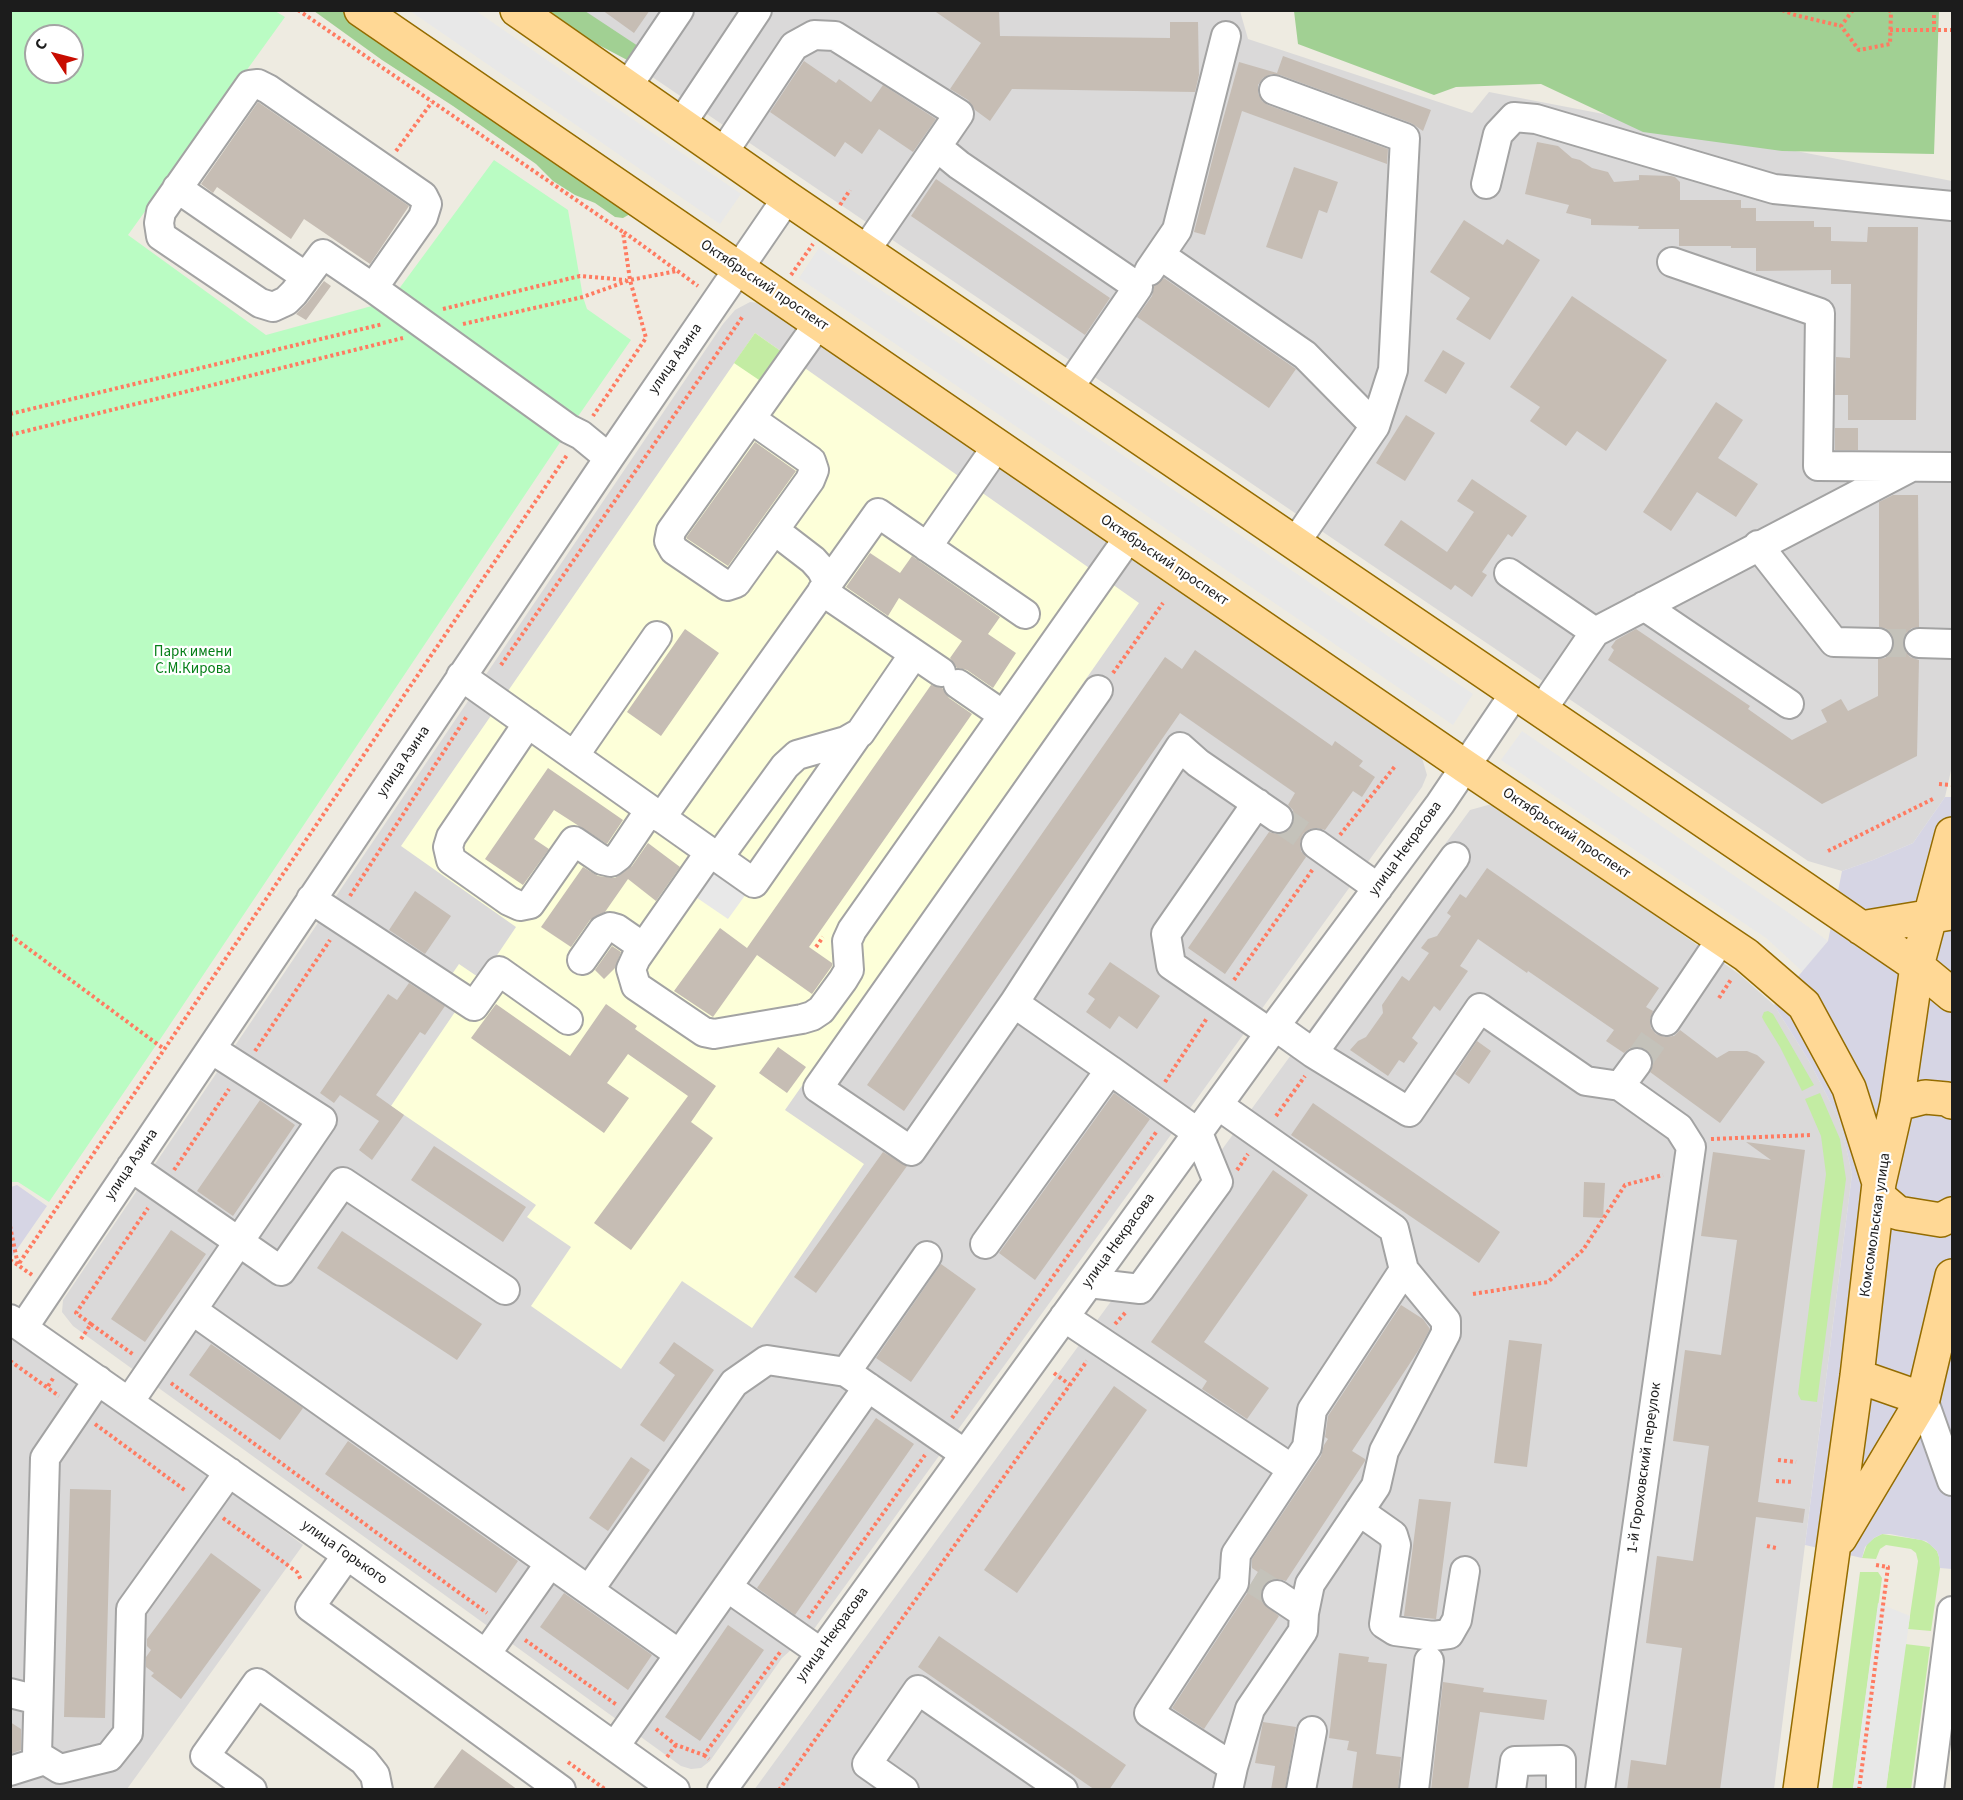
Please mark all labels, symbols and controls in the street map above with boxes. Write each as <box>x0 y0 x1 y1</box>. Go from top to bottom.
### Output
north arrow <box>24 24 84 84</box>
text: С <box>29 34 53 55</box>
street label: Октябрьский проспект <box>697 236 831 336</box>
street label: улица Азина <box>645 320 707 398</box>
street label: Октябрьский проспект <box>1097 511 1231 611</box>
park label: Парк имени С.М.Кирова <box>154 644 232 679</box>
street label: улица Азина <box>374 723 434 801</box>
street label: Октябрьский проспект <box>1499 784 1633 884</box>
street label: улица Некрасова <box>1366 798 1446 900</box>
street label: улица Азина <box>102 1126 162 1204</box>
street label: Комсомольская улица <box>1857 1152 1895 1298</box>
street label: улица Некрасова <box>1079 1190 1159 1292</box>
street label: 1-й Гороховский переулок <box>1624 1381 1666 1555</box>
street label: улица Горького <box>297 1517 391 1589</box>
street label: улица Некрасова <box>793 1584 873 1686</box>

